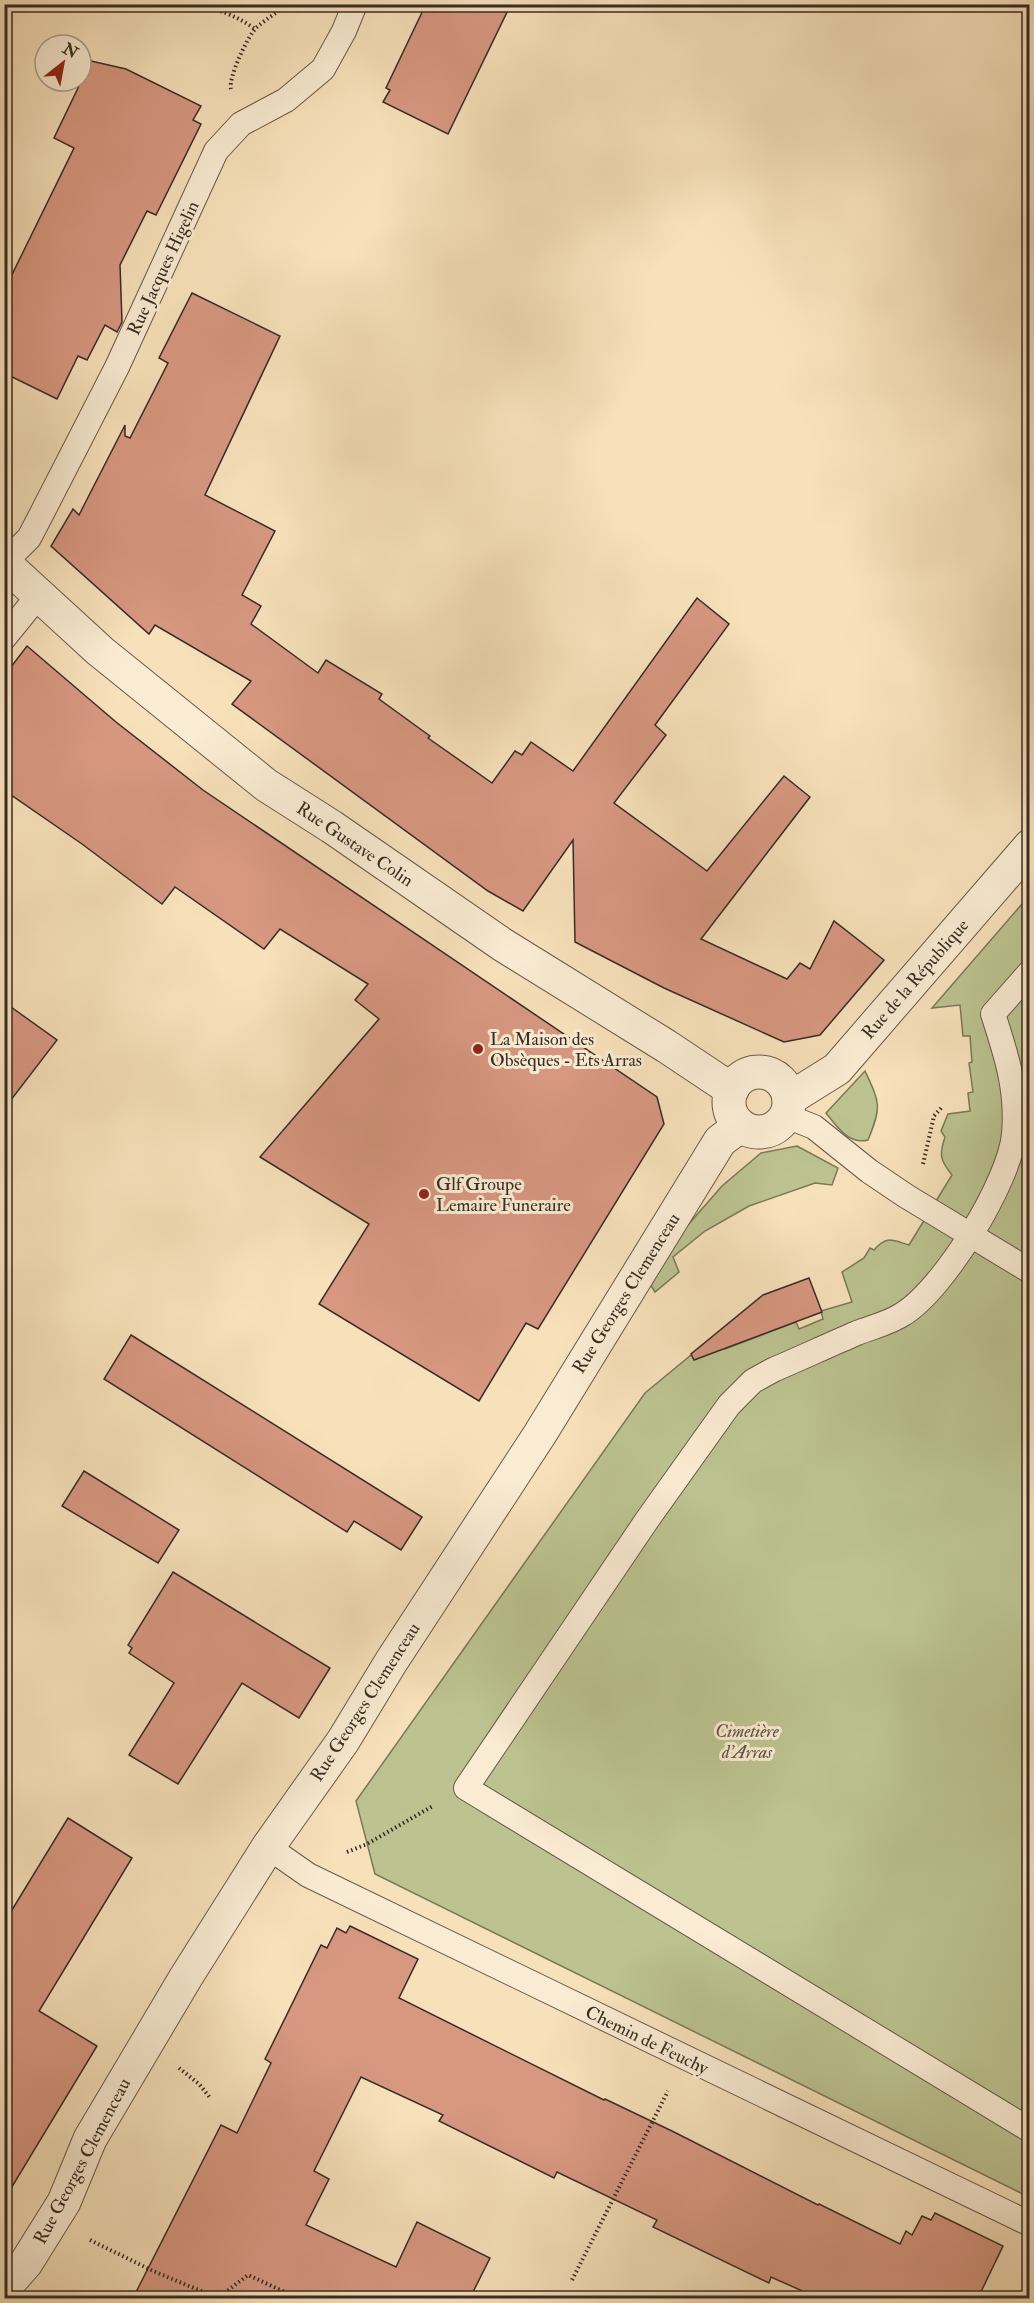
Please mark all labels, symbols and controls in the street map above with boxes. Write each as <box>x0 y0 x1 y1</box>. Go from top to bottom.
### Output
north arrow <box>33 33 93 93</box>
text: N <box>58 38 82 64</box>
street label: Rue Jacques Higelin <box>122 197 205 339</box>
street label: Rue Gustave Colin <box>292 797 418 892</box>
street label: Rue de la République <box>857 914 974 1044</box>
place label: La Maison des Obsèques - Ets Arras <box>490 1028 642 1072</box>
marker: La Maison des Obsèques - Ets Arras <box>471 1042 485 1056</box>
place label: Glf Groupe Lemaire Funeraire <box>436 1173 571 1217</box>
marker: Glf Groupe Lemaire Funeraire <box>417 1187 431 1201</box>
street label: Rue Georges Clemenceau <box>568 1209 685 1378</box>
street label: Rue Georges Clemenceau <box>305 1618 425 1786</box>
park label: Cimetière d'Arras <box>715 1720 780 1764</box>
street label: Chemin de Feuchy <box>581 2001 713 2081</box>
street label: Rue Georges Clemenceau <box>29 2074 136 2248</box>

